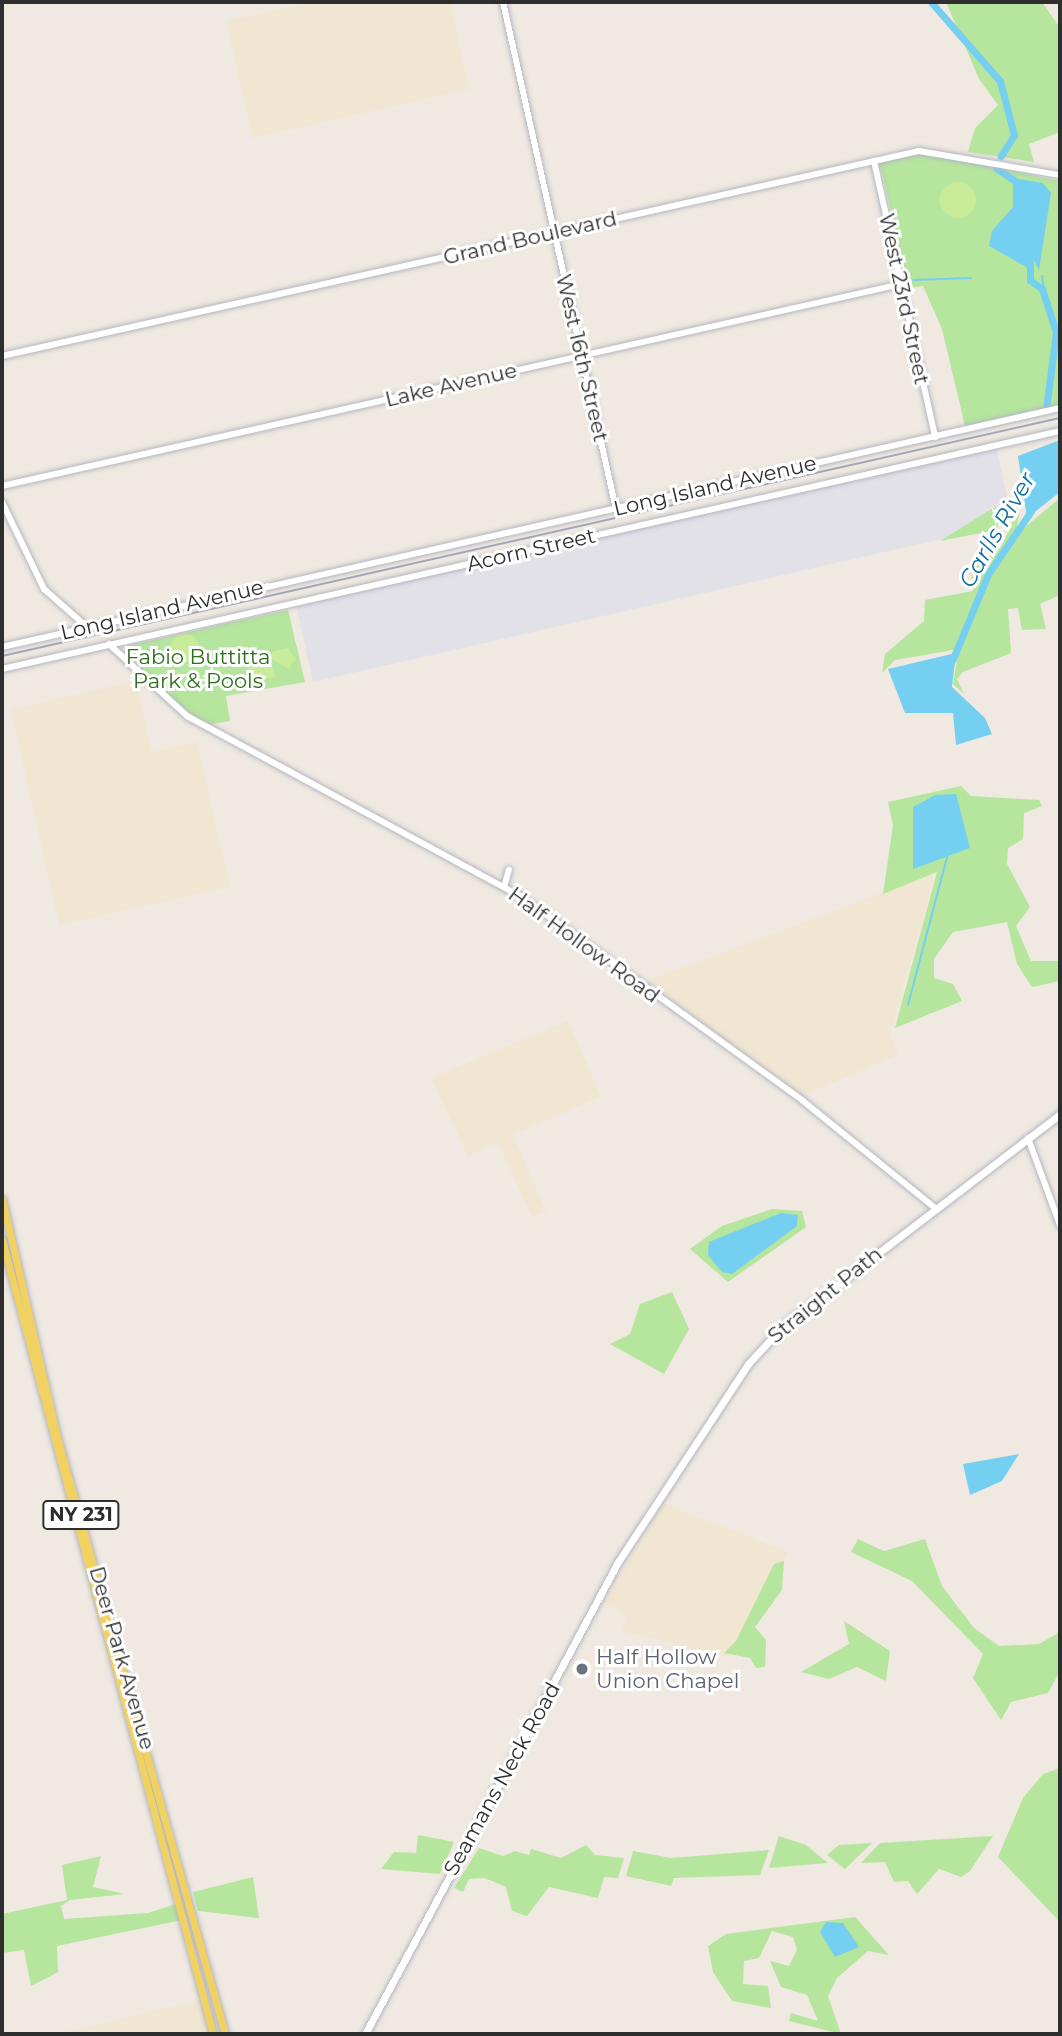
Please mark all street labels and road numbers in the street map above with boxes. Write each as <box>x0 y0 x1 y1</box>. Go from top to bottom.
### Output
street label: Grand Boulevard <box>441 206 619 270</box>
street label: West 23rd Street <box>874 211 934 387</box>
street label: West 16th Street <box>550 272 614 444</box>
street label: Lake Avenue <box>383 358 519 412</box>
street label: Long Island Avenue <box>611 450 819 522</box>
street label: Acorn Street <box>464 523 598 577</box>
street label: Long Island Avenue <box>58 574 266 646</box>
street label: Half Hollow Road <box>503 882 665 1008</box>
street label: Straight Path <box>763 1241 887 1349</box>
road number: NY 231 <box>41 1499 121 1530</box>
street label: Deer Park Avenue <box>84 1564 160 1752</box>
street label: Seamans Neck Road <box>438 1678 566 1880</box>

